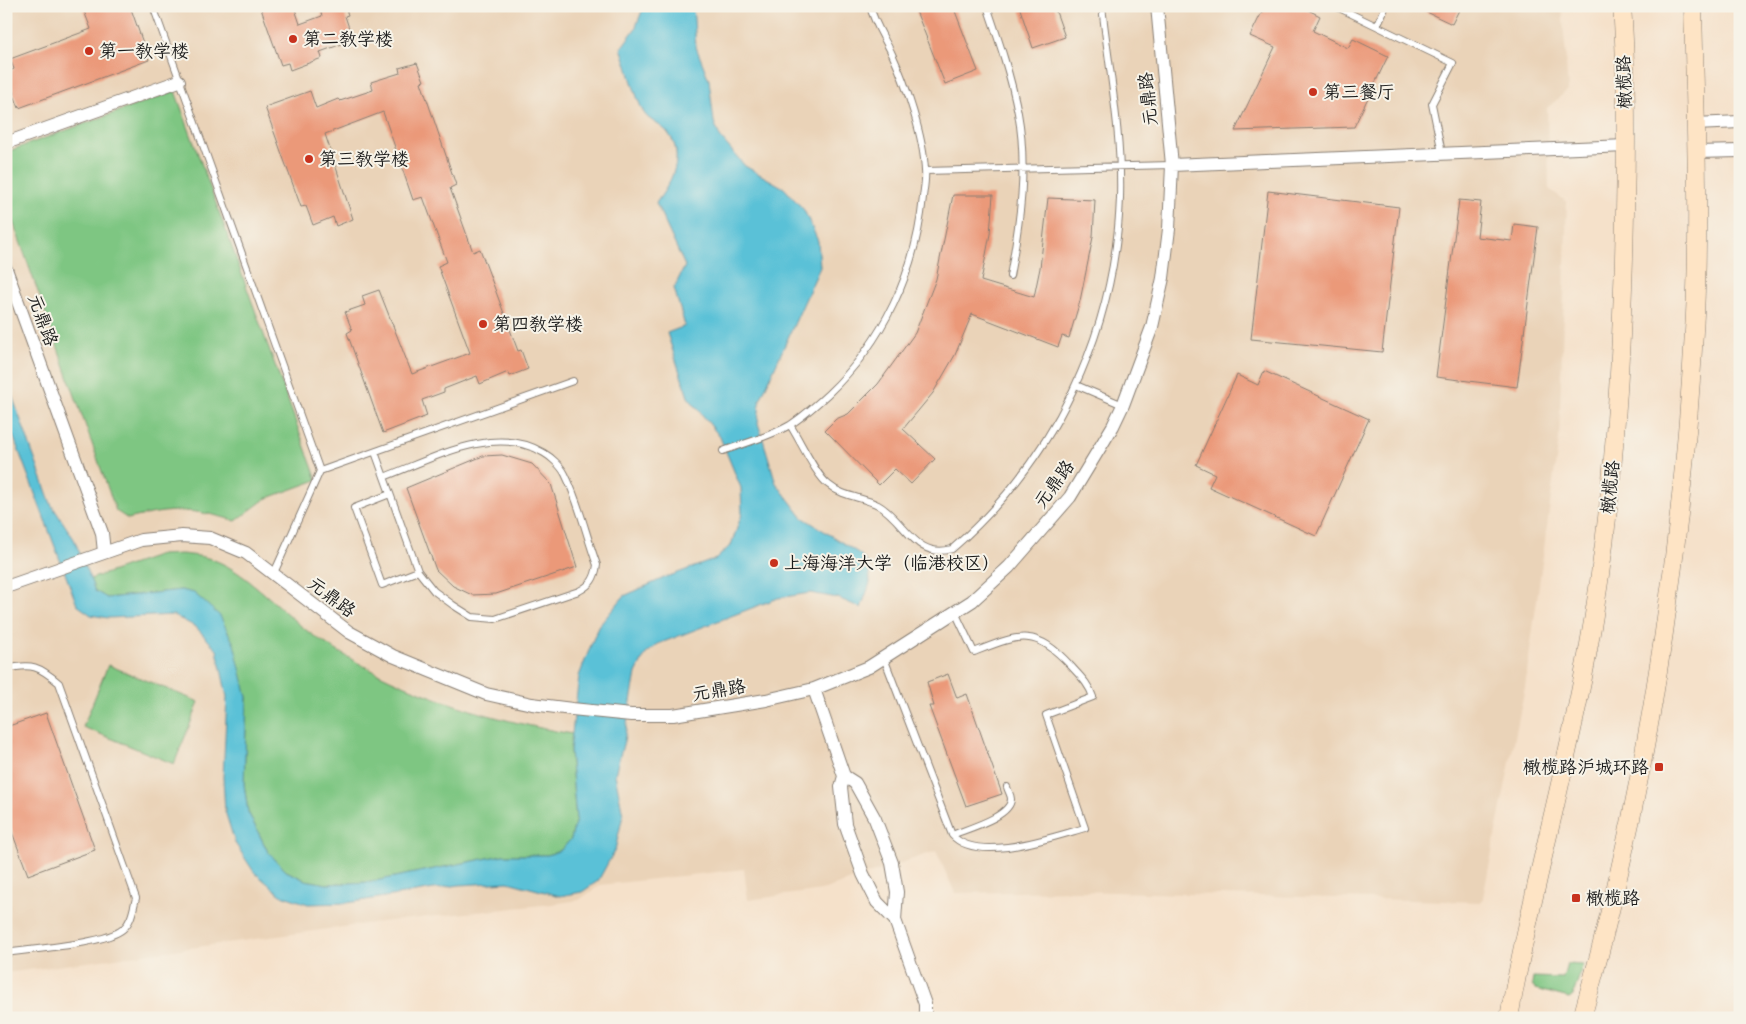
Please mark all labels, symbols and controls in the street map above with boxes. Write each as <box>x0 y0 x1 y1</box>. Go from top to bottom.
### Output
place label: 第二教学楼 <box>303 27 393 50</box>
marker: 第二教学楼 <box>287 33 299 45</box>
place label: 第一教学楼 <box>99 39 189 62</box>
marker: 第一教学楼 <box>83 45 95 57</box>
street label: 橄榄路 <box>1611 55 1636 109</box>
street label: 元鼎路 <box>1133 71 1162 127</box>
place label: 第三餐厅 <box>1323 80 1395 103</box>
marker: 第三餐厅 <box>1307 86 1319 98</box>
place label: 第三教学楼 <box>319 147 409 170</box>
marker: 第三教学楼 <box>303 153 315 165</box>
street label: 元鼎路 <box>23 291 64 349</box>
place label: 第四教学楼 <box>493 312 583 335</box>
marker: 第四教学楼 <box>477 318 489 330</box>
street label: 元鼎路 <box>1028 455 1079 512</box>
street label: 橄榄路 <box>1595 459 1624 515</box>
place label: 上海海洋大学（临港校区） <box>784 551 1000 574</box>
marker: 上海海洋大学（临港校区） <box>768 557 780 569</box>
street label: 元鼎路 <box>304 571 361 622</box>
street label: 元鼎路 <box>690 674 747 705</box>
place label: 橄榄路沪城环路 <box>1523 755 1649 778</box>
marker: 橄榄路沪城环路 <box>1653 761 1665 773</box>
place label: 橄榄路 <box>1586 886 1640 909</box>
marker: 橄榄路 <box>1570 892 1582 904</box>

